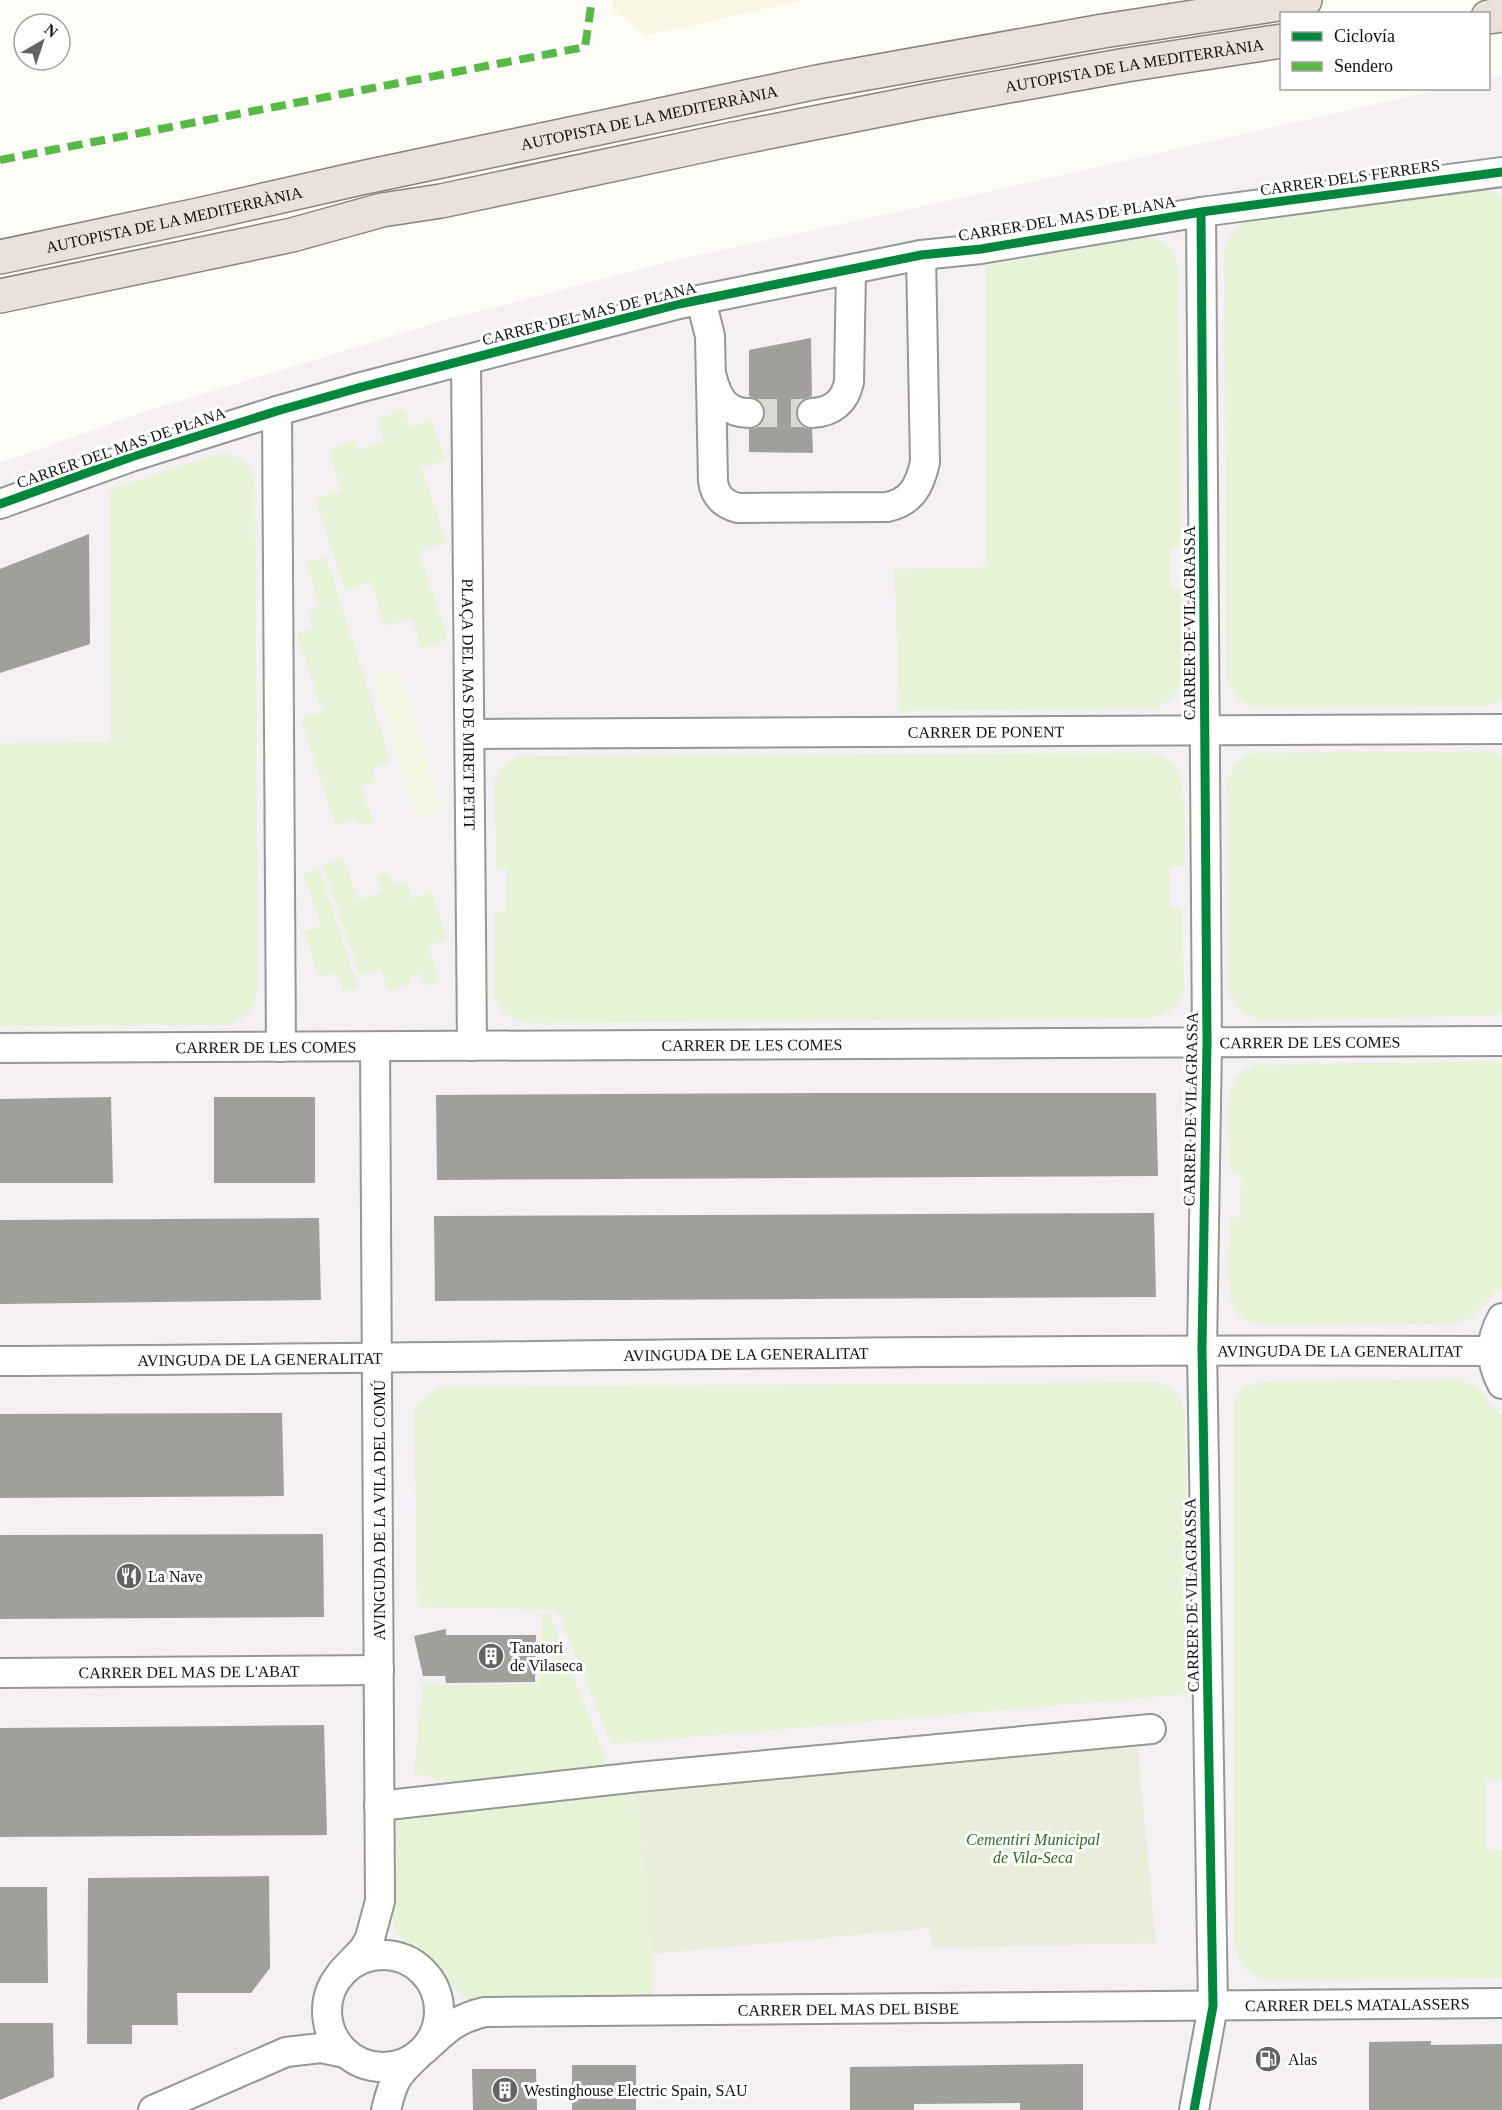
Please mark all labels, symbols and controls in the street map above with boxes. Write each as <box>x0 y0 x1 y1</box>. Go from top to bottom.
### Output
north arrow <box>12 12 72 72</box>
legend <box>1280 12 1490 90</box>
text: N <box>41 20 61 41</box>
text: Ciclovía <box>1334 26 1395 46</box>
street label: AUTOPISTA DE LA MEDITERRÀNIA <box>1004 36 1265 95</box>
text: Sendero <box>1334 56 1393 76</box>
street label: AUTOPISTA DE LA MEDITERRÀNIA <box>519 82 780 153</box>
street label: CARRER DELS FERRERS <box>1259 156 1441 199</box>
street label: AUTOPISTA DE LA MEDITERRÀNIA <box>44 183 304 256</box>
street label: CARRER DEL MAS DE PLANA <box>957 193 1177 244</box>
street label: CARRER DEL MAS DE PLANA <box>480 279 698 348</box>
street label: CARRER DEL MAS DE PLANA <box>14 404 228 491</box>
street label: CARRER DE VILAGRASSA <box>1181 525 1198 720</box>
street label: PLAÇA DEL MAS DE MIRET PETIT <box>458 578 478 830</box>
street label: CARRER DE PONENT <box>908 723 1065 741</box>
street label: CARRER DE VILAGRASSA <box>1180 1011 1201 1206</box>
street label: CARRER DE LES COMES <box>1219 1033 1401 1051</box>
street label: CARRER DE LES COMES <box>661 1036 843 1054</box>
street label: CARRER DE LES COMES <box>175 1038 357 1056</box>
street label: AVINGUDA DE LA GENERALITAT <box>1217 1342 1463 1360</box>
street label: AVINGUDA DE LA GENERALITAT <box>623 1345 869 1364</box>
street label: AVINGUDA DE LA GENERALITAT <box>137 1350 383 1369</box>
street label: AVINGUDA DE LA VILA DEL COMÚ <box>370 1379 388 1640</box>
street label: CARRER DE VILAGRASSA <box>1181 1497 1202 1692</box>
restaurant icon: La Nave <box>114 1561 144 1591</box>
place label: La Nave <box>148 1568 203 1585</box>
place label: Tanatori de Vilaseca <box>510 1639 583 1674</box>
building icon: Tanatori de Vilaseca <box>476 1641 506 1671</box>
street label: CARRER DEL MAS DE L'ABAT <box>78 1663 300 1681</box>
park label: Cementiri Municipal de Vila-Seca <box>966 1831 1100 1866</box>
street label: CARRER DELS MATALASSERS <box>1245 1995 1470 2014</box>
street label: CARRER DEL MAS DEL BISBE <box>738 2000 959 2019</box>
fuel station icon: Alas <box>1253 2044 1283 2074</box>
place label: Alas <box>1288 2051 1317 2068</box>
building icon: Westinghouse Electric Spain, SAU <box>490 2075 520 2105</box>
place label: Westinghouse Electric Spain, SAU <box>524 2082 748 2100</box>

